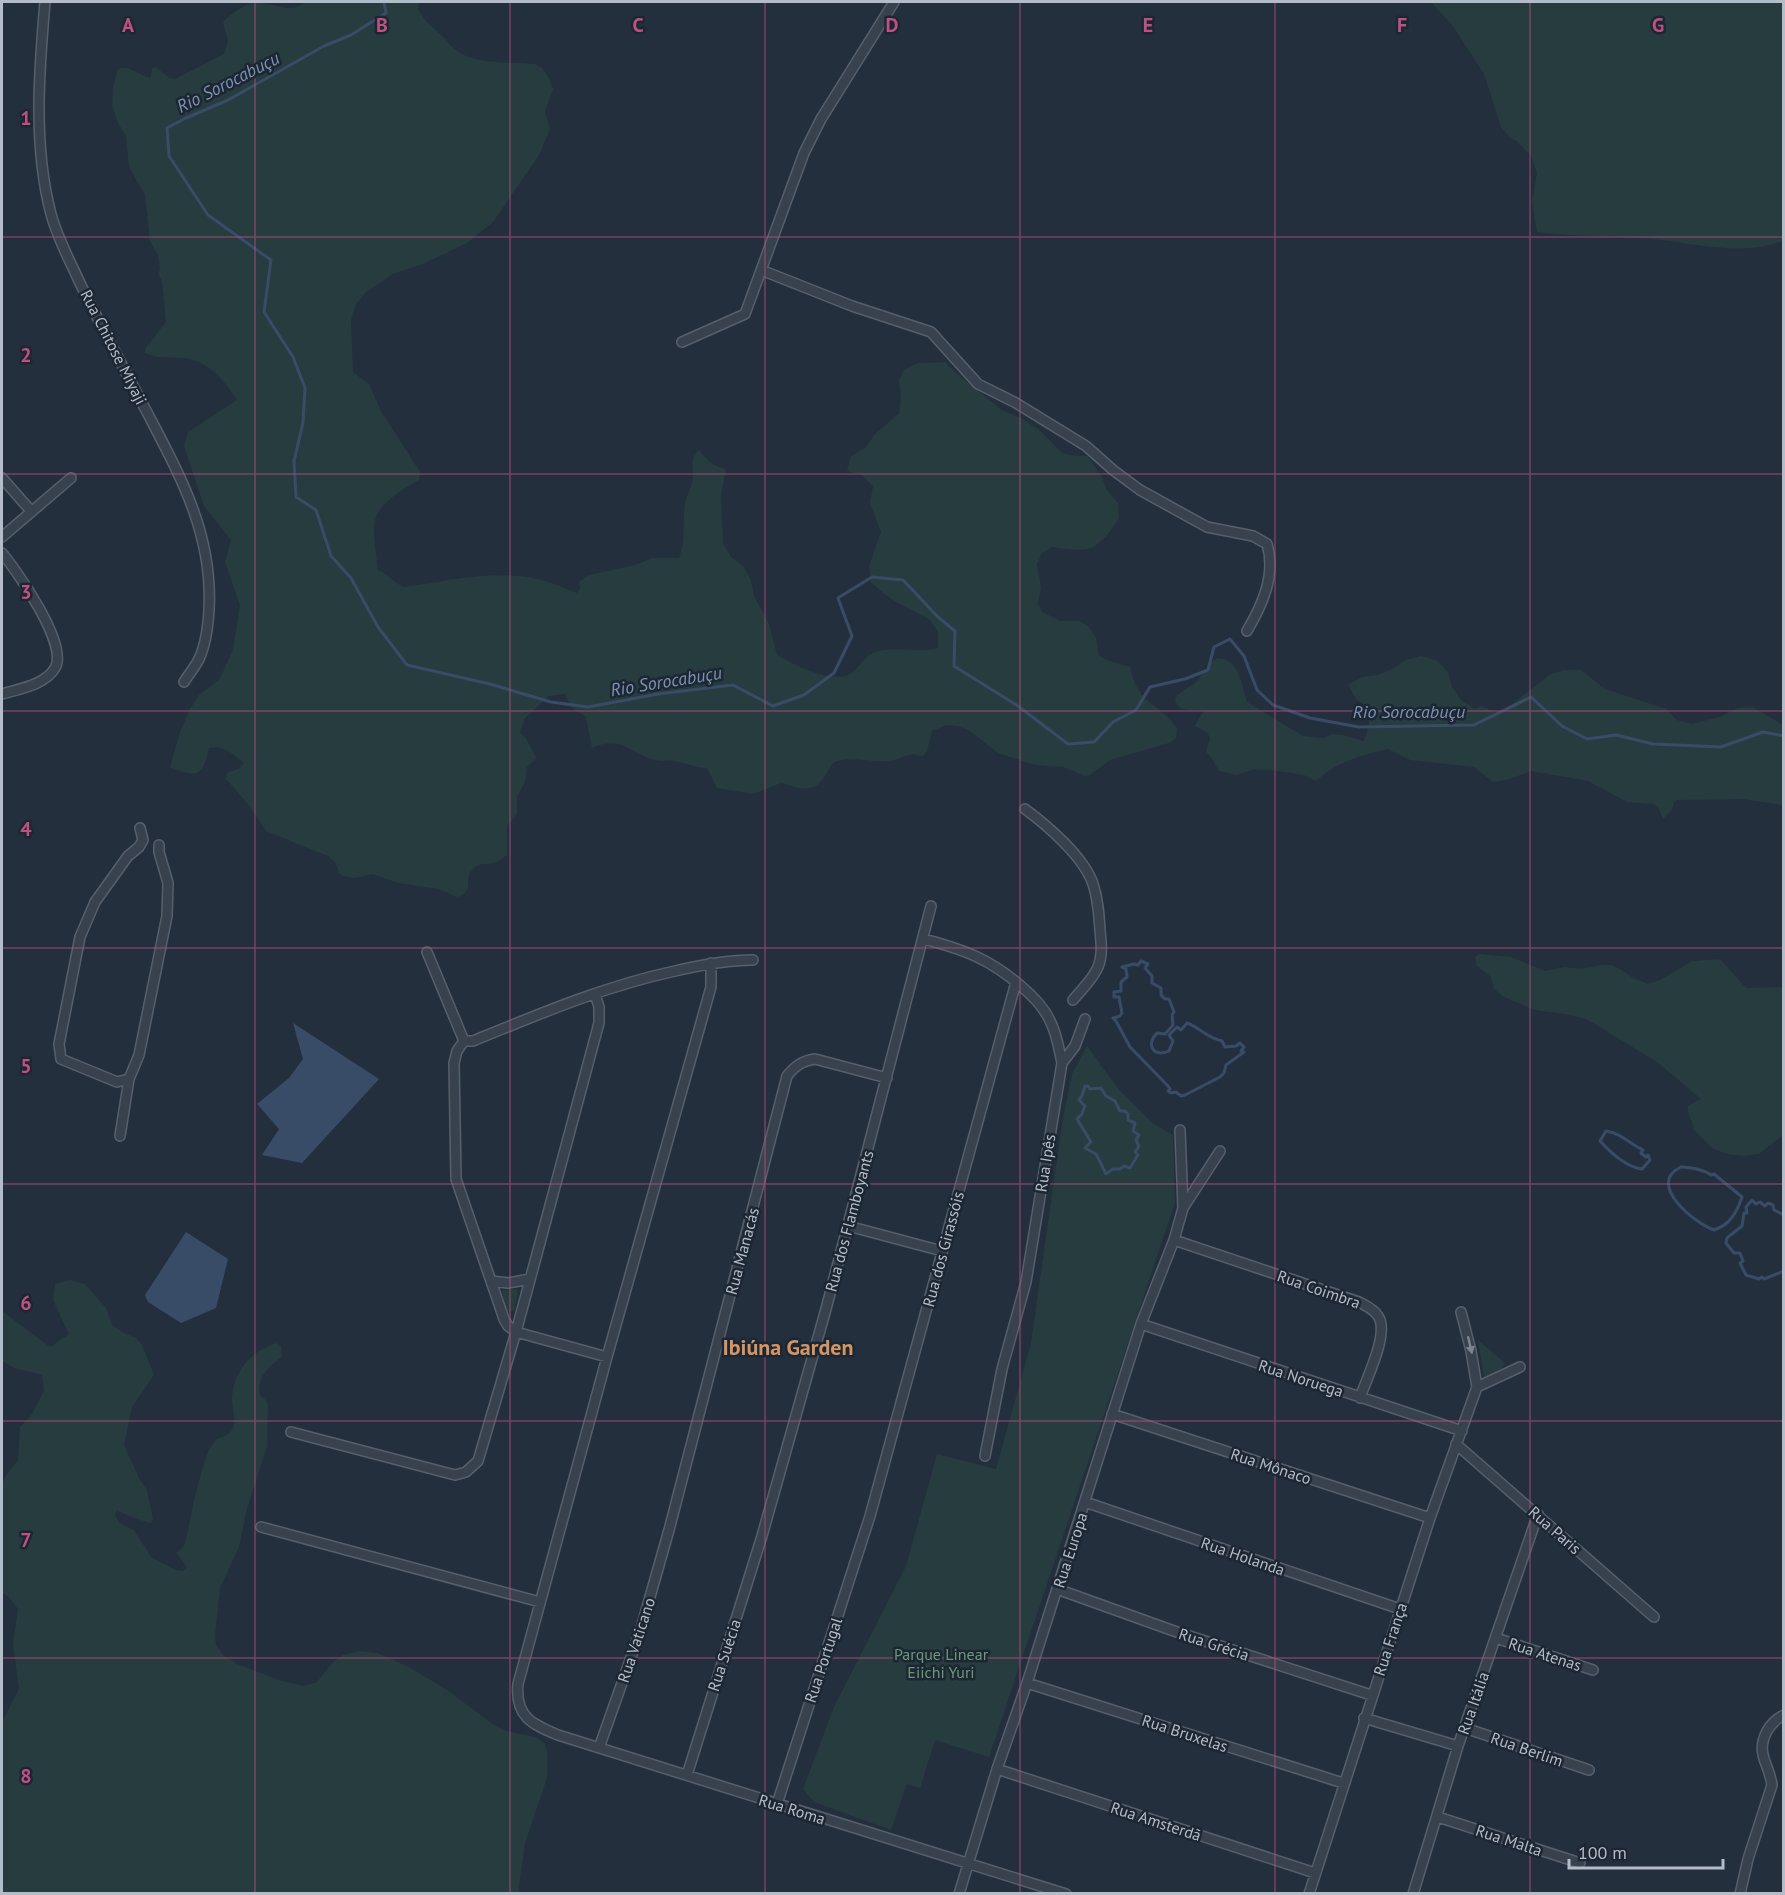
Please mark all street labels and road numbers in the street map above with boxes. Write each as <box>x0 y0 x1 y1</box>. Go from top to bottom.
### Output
street label: Rua Chitose Miyaji <box>76 286 152 408</box>
street label: Rua Ipês <box>1031 1132 1059 1193</box>
street label: Rua dos Flamboyants <box>820 1148 878 1294</box>
street label: Rua dos Girassóis <box>918 1189 968 1309</box>
street label: Rua Manacás <box>721 1205 763 1297</box>
street label: Rua Coimbra <box>1275 1265 1363 1313</box>
street label: Rua Noruega <box>1256 1355 1346 1401</box>
street label: Rua Mônaco <box>1228 1444 1314 1488</box>
street label: Rua Paris <box>1525 1502 1586 1558</box>
street label: Rua Europa <box>1048 1510 1092 1590</box>
street label: Rua Holanda <box>1198 1532 1288 1580</box>
street label: Rua Vaticano <box>613 1595 659 1685</box>
street label: Rua França <box>1369 1600 1411 1678</box>
street label: Rua Portugal <box>800 1615 846 1705</box>
street label: Rua Suécia <box>703 1616 745 1694</box>
street label: Rua Grécia <box>1176 1623 1252 1665</box>
street label: Rua Atenas <box>1506 1633 1584 1675</box>
street label: Rua Itália <box>1453 1669 1493 1737</box>
street label: Rua Bruxelas <box>1140 1710 1231 1756</box>
street label: Rua Berlim <box>1488 1727 1566 1771</box>
street label: Rua Roma <box>756 1789 828 1829</box>
street label: Rua Amsterdã <box>1108 1797 1204 1845</box>
street label: Rua Malta <box>1473 1820 1545 1860</box>

